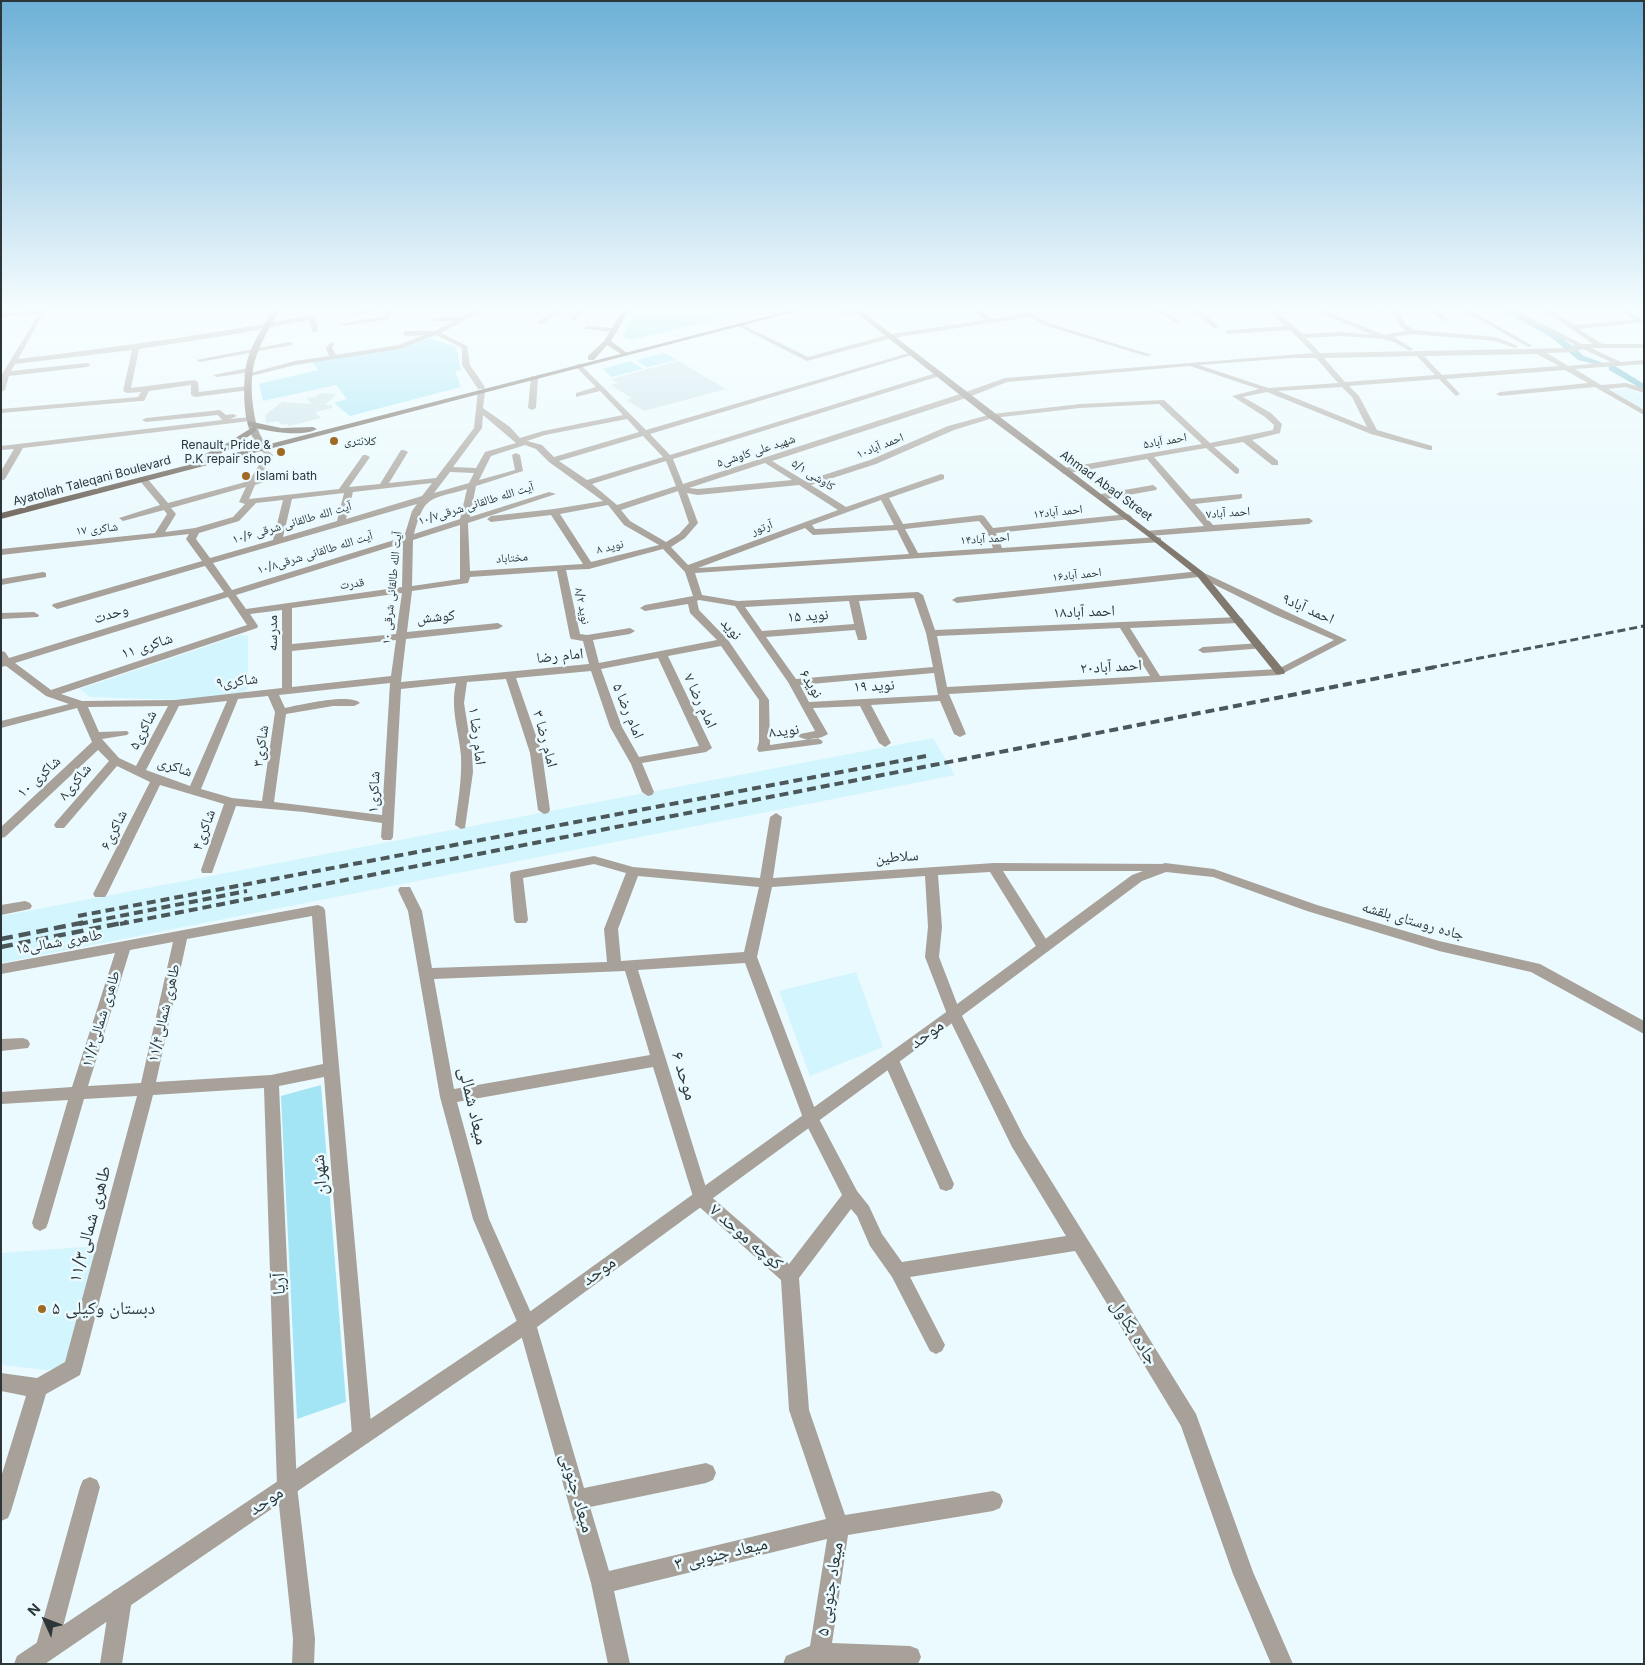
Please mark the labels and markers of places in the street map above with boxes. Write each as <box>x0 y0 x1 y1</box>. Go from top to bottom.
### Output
place label: کلانتری <box>344 434 376 448</box>
marker: کلانتری <box>328 435 340 447</box>
place label: Renault, Pride & P.K repair shop <box>181 438 271 466</box>
marker: Renault, Pride & P.K repair shop <box>275 446 287 458</box>
place label: Islami bath <box>256 469 317 483</box>
marker: Islami bath <box>240 470 252 482</box>
place label: دبستان وکیلی ۵ <box>52 1298 155 1320</box>
marker: دبستان وکیلی ۵ <box>36 1303 48 1315</box>

